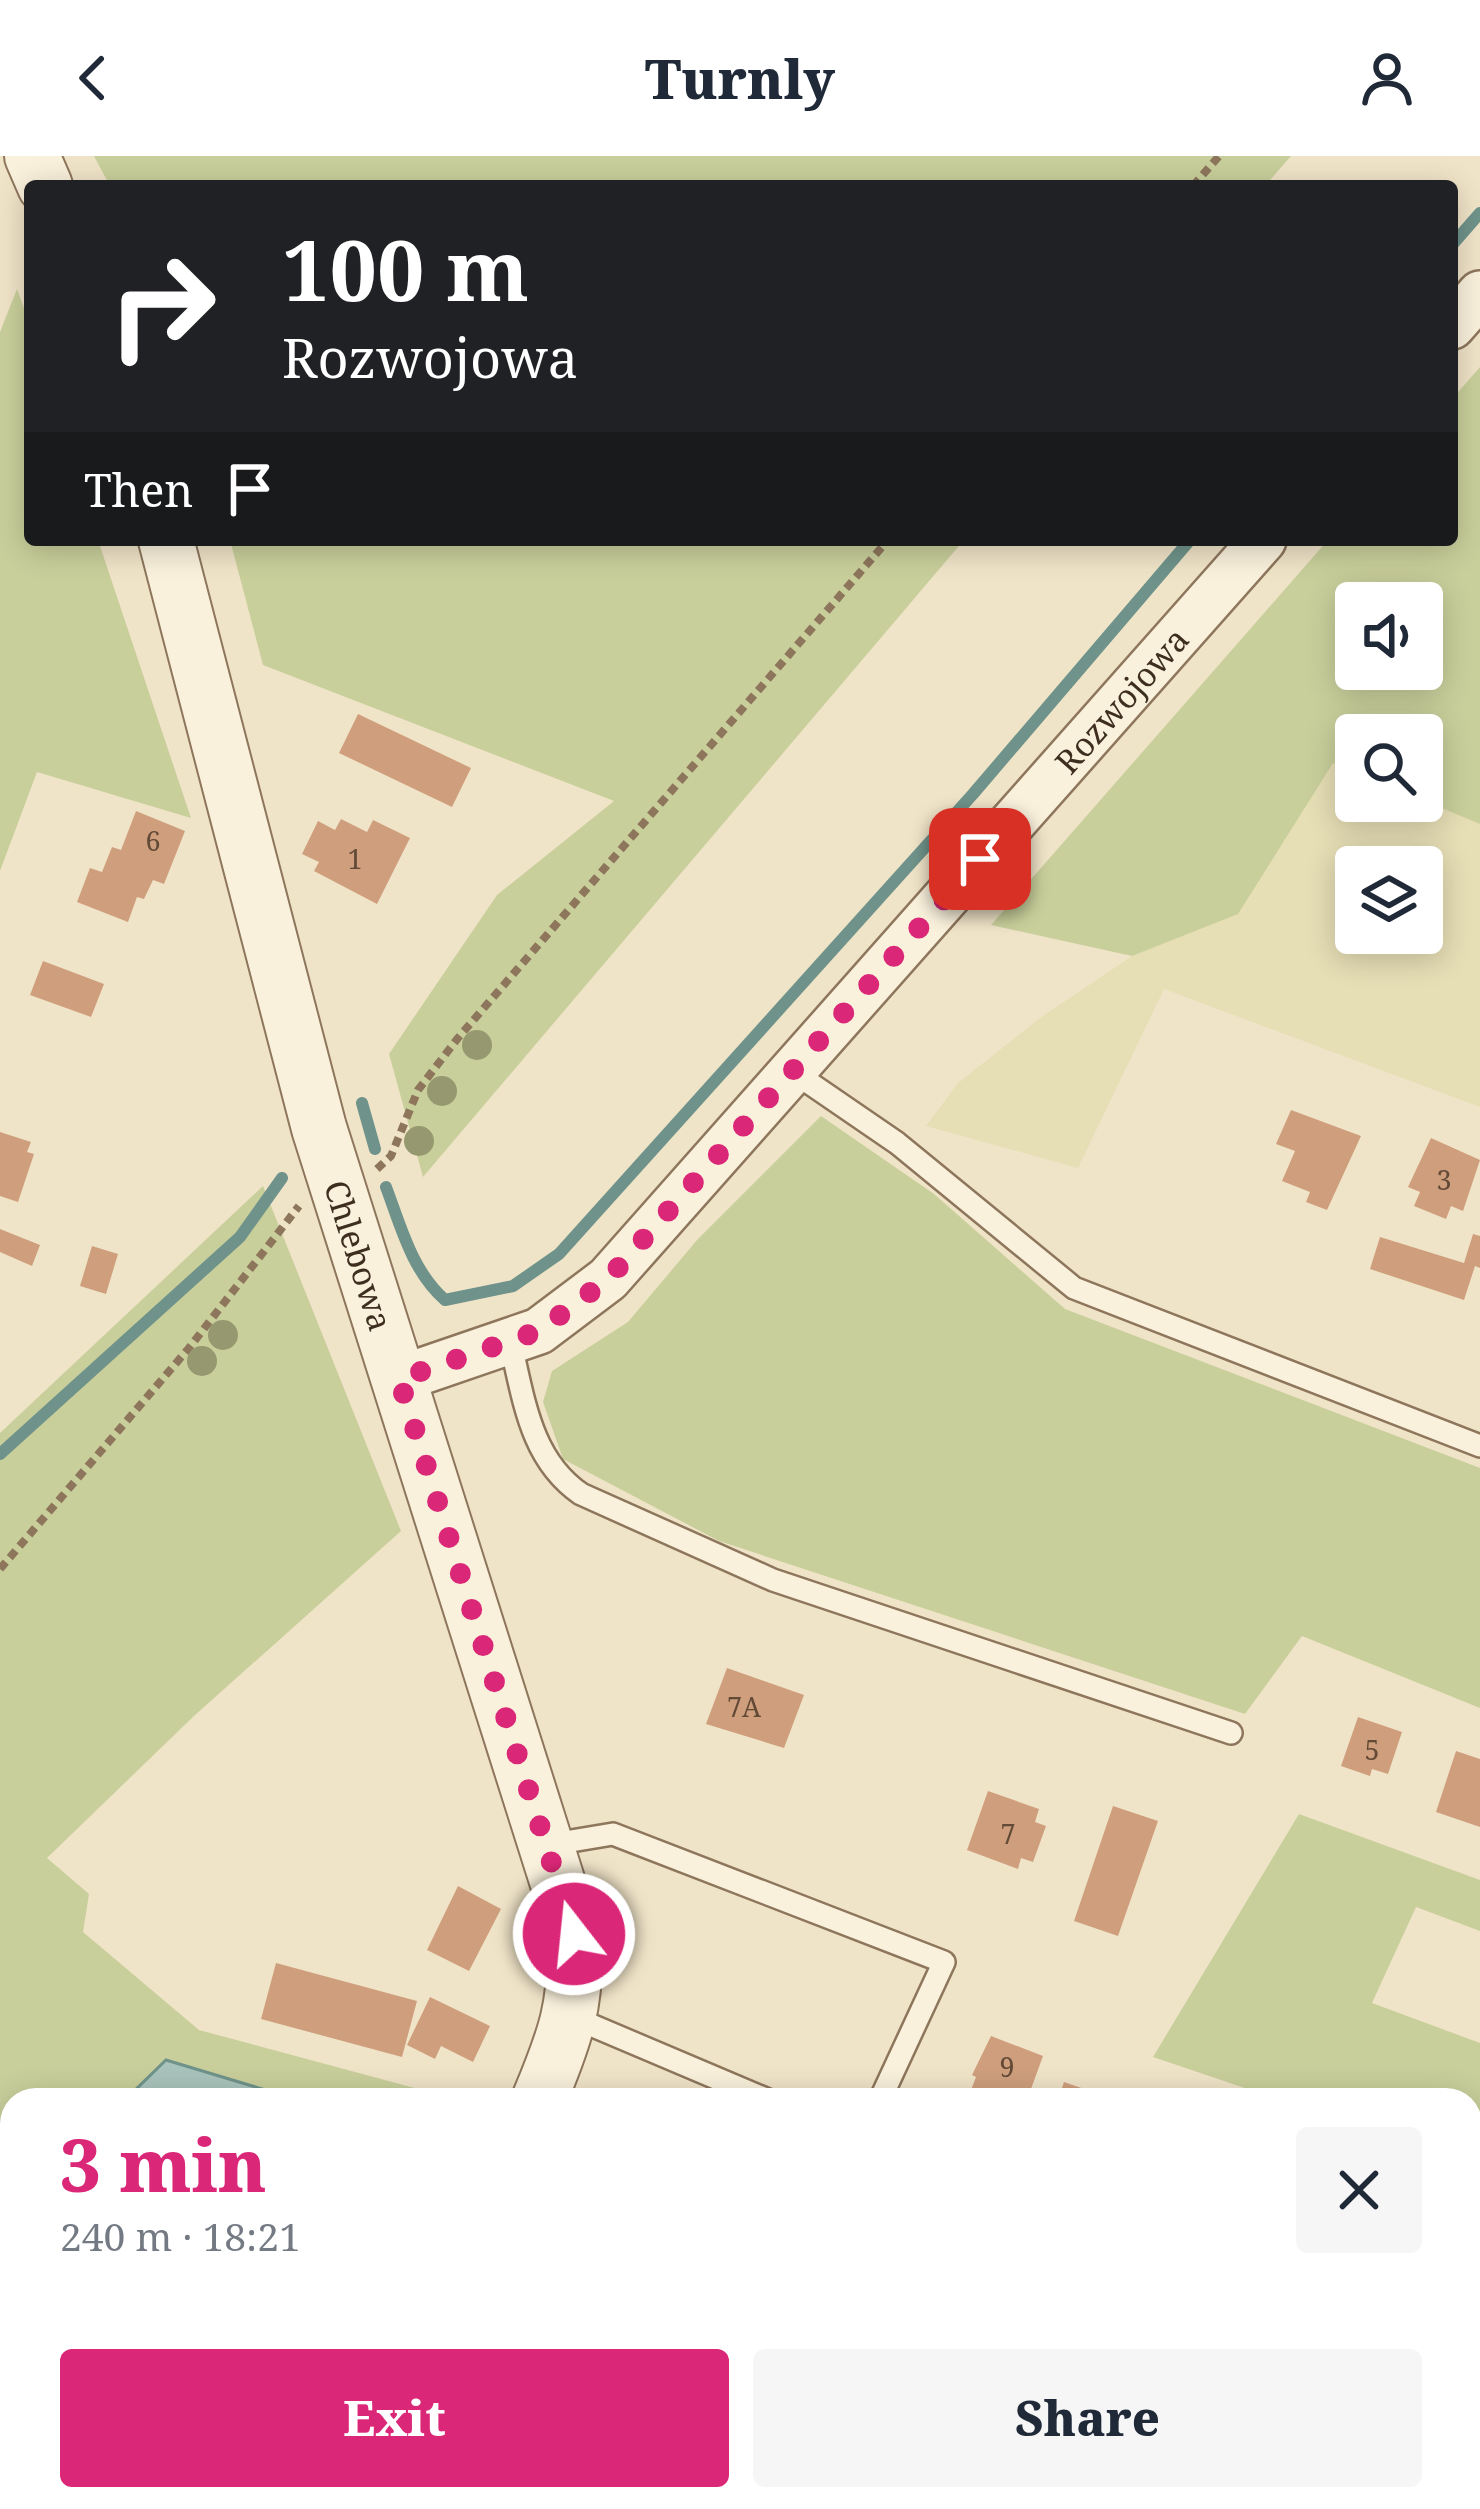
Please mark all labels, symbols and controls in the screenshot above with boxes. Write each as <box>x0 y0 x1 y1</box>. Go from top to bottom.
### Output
text: Turnly <box>645 41 835 115</box>
icon: back <box>60 45 126 111</box>
icon: person <box>1354 45 1420 111</box>
text: 100 m <box>282 211 529 326</box>
icon: right <box>84 228 240 384</box>
text: Rozwojowa <box>282 320 578 394</box>
icon: arrive <box>217 456 283 522</box>
text: Then <box>84 459 193 520</box>
map controls <box>1335 582 1443 954</box>
button: sound <box>1335 582 1443 690</box>
street label: Rozwojowa <box>1044 617 1198 783</box>
button: search <box>1335 714 1443 822</box>
pin <box>929 808 1031 910</box>
house number: 6 <box>145 822 161 859</box>
icon: arrive <box>947 826 1013 892</box>
house number: 1 <box>347 840 363 877</box>
button: layers <box>1335 846 1443 954</box>
house number: 3 <box>1436 1161 1452 1198</box>
street label: Chlebowa <box>314 1174 404 1336</box>
house number: 7A <box>727 1688 762 1725</box>
house number: 5 <box>1364 1731 1380 1768</box>
house number: 7 <box>1000 1815 1016 1852</box>
position arrow <box>511 1871 637 1997</box>
house number: 9 <box>999 2048 1015 2085</box>
text: 3 min <box>60 2115 267 2213</box>
button: close <box>1296 2127 1422 2253</box>
text: 240 m · 18:21 <box>60 2209 301 2262</box>
button: Exit <box>60 2349 729 2487</box>
button: Share <box>753 2349 1422 2487</box>

